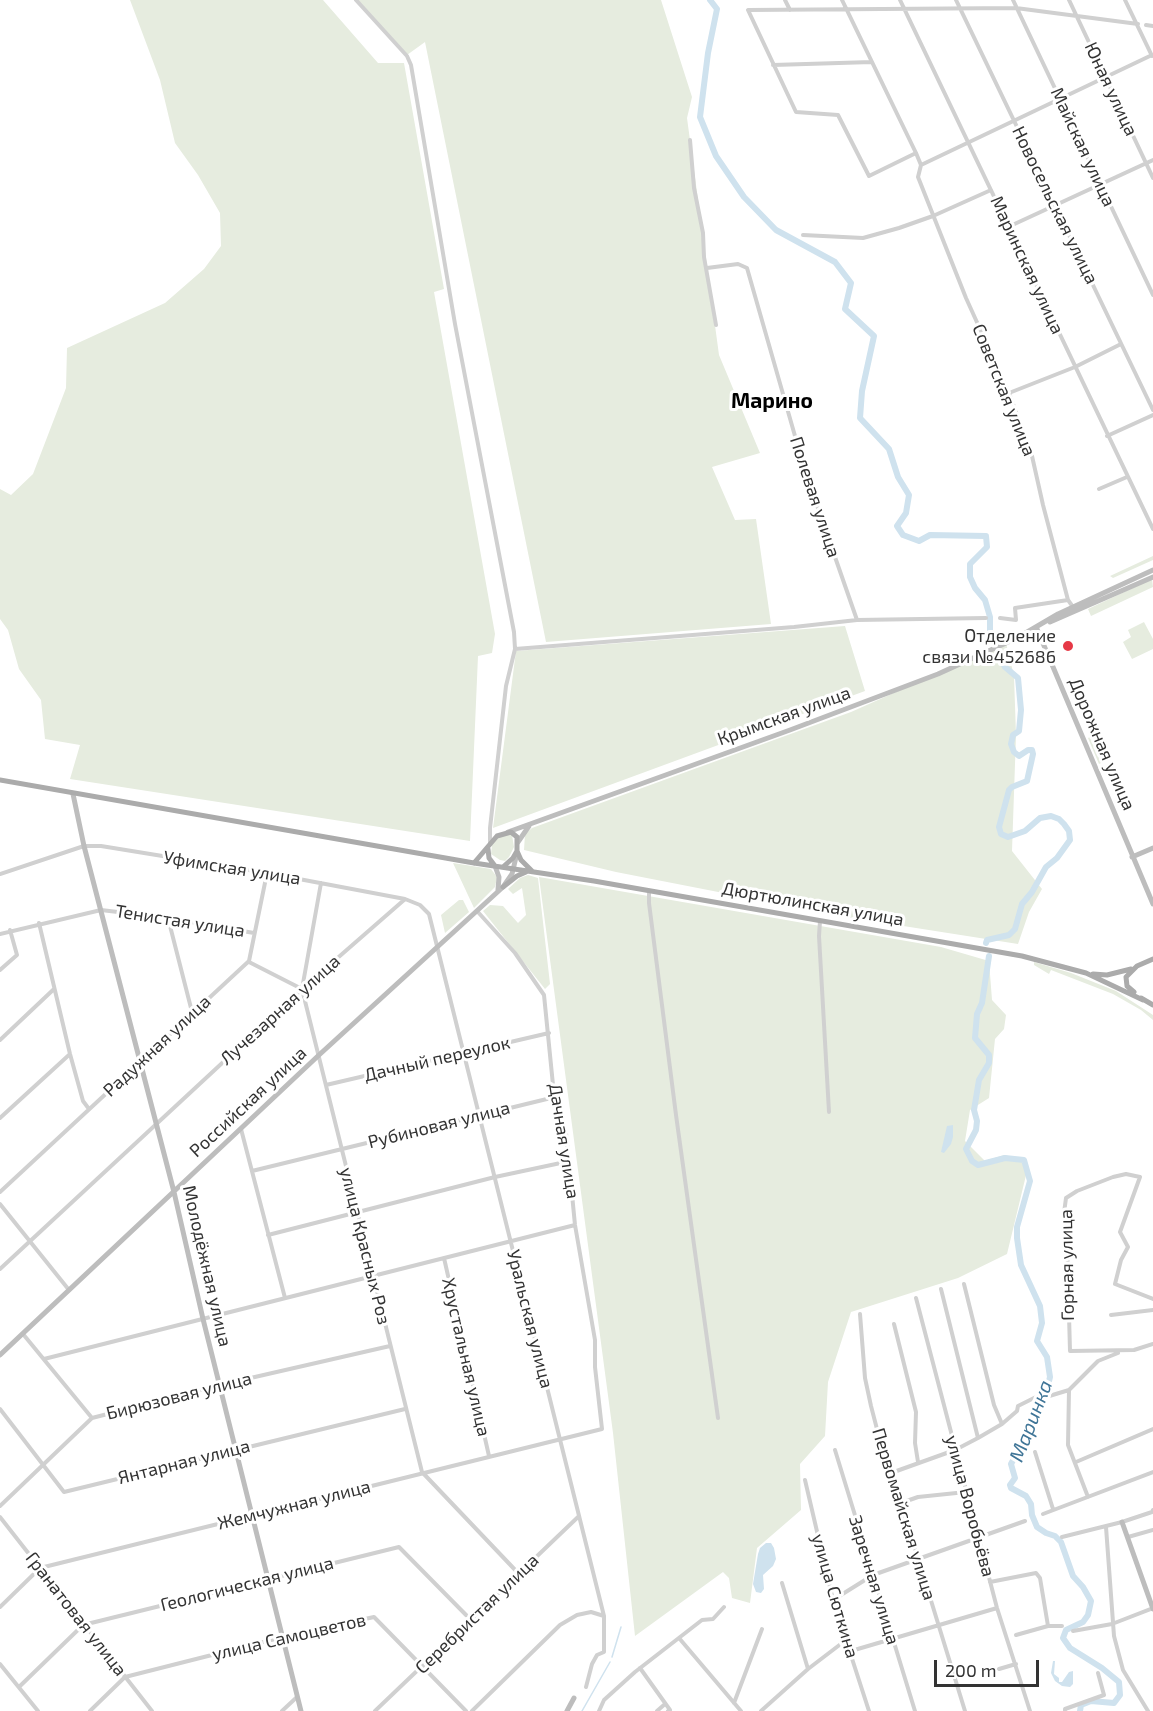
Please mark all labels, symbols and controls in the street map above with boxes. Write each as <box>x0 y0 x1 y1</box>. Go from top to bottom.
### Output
street label: Юная улица <box>1080 39 1142 139</box>
street label: Майская улица <box>1046 84 1120 210</box>
street label: Новосельская улица <box>1007 123 1103 287</box>
street label: Маринская улица <box>986 193 1068 337</box>
street label: Советская улица <box>968 321 1040 459</box>
district label: Марино <box>731 388 813 414</box>
street label: Полевая улица <box>785 434 845 560</box>
place label: Отделение связи №452686 <box>922 625 1056 668</box>
marker: Отделение связи №452686 <box>1061 639 1075 653</box>
street label: Дорожная улица <box>1064 674 1140 814</box>
street label: Крымская улица <box>714 682 854 750</box>
street label: Уфимская улица <box>162 846 302 890</box>
street label: Дюртюлинская улица <box>720 877 906 931</box>
street label: Тенистая улица <box>114 900 246 942</box>
street label: Лучезарная улица <box>215 950 345 1070</box>
street label: Радужная улица <box>99 991 215 1101</box>
street label: Дачный переулок <box>362 1032 512 1086</box>
street label: Российская улица <box>185 1042 311 1162</box>
street label: Дачная улица <box>544 1082 584 1200</box>
street label: Рубиновая улица <box>366 1097 512 1153</box>
street label: улица Красных Роз <box>335 1165 395 1327</box>
street label: Молодёжная улица <box>178 1183 236 1349</box>
street label: Горная улица <box>1055 1209 1079 1321</box>
street label: Уральская улица <box>502 1248 558 1390</box>
street label: Хрустальная улица <box>437 1275 495 1439</box>
street label: Бирюзовая улица <box>104 1367 254 1425</box>
water label: Маринка <box>1004 1377 1058 1465</box>
street label: Первомайская улица <box>868 1425 940 1603</box>
street label: улица Воробьёва <box>941 1433 999 1579</box>
street label: Янтарная улица <box>116 1435 252 1489</box>
street label: Жемчужная улица <box>215 1476 373 1534</box>
street label: Заречная улица <box>844 1513 904 1647</box>
street label: улица Сюткина <box>807 1531 863 1661</box>
street label: Гранатовая улица <box>21 1548 131 1680</box>
street label: Серебристая улица <box>411 1550 543 1678</box>
street label: Геологическая улица <box>158 1552 336 1616</box>
street label: улица Самоцветов <box>210 1609 368 1665</box>
scale bar <box>937 1648 1042 1686</box>
text: 200 m <box>945 1659 997 1681</box>

